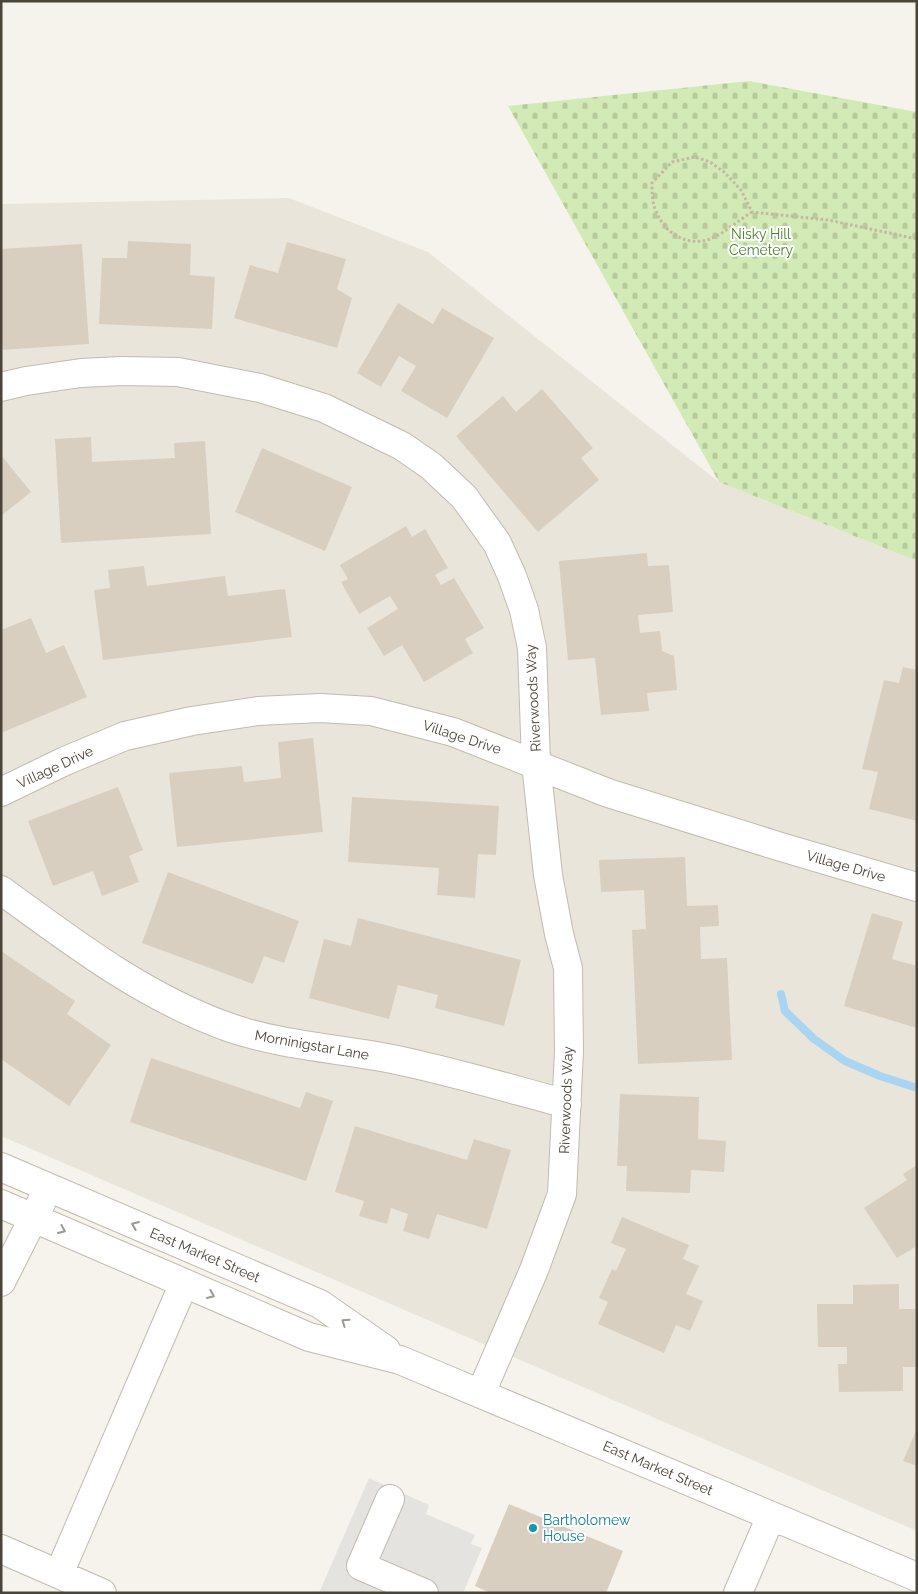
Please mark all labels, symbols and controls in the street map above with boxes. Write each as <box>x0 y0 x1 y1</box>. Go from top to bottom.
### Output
park label: Nisky Hill Cemetery <box>729 226 793 258</box>
street label: Riverwoods Way <box>522 643 544 752</box>
street label: Village Drive <box>421 717 503 757</box>
street label: Village Drive <box>15 742 95 792</box>
street label: Village Drive <box>805 847 887 885</box>
street label: Morninigstar Lane <box>254 1027 370 1063</box>
street label: Riverwoods Way <box>556 1045 576 1154</box>
one-way arrow <box>131 1220 140 1231</box>
one-way arrow <box>57 1224 66 1235</box>
street label: East Market Street <box>147 1225 263 1286</box>
one-way arrow <box>206 1288 215 1299</box>
one-way arrow <box>342 1319 351 1328</box>
street label: East Market Street <box>600 1438 716 1499</box>
place label: Bartholomew House <box>543 1512 631 1544</box>
marker: Bartholomew House <box>527 1522 539 1534</box>

